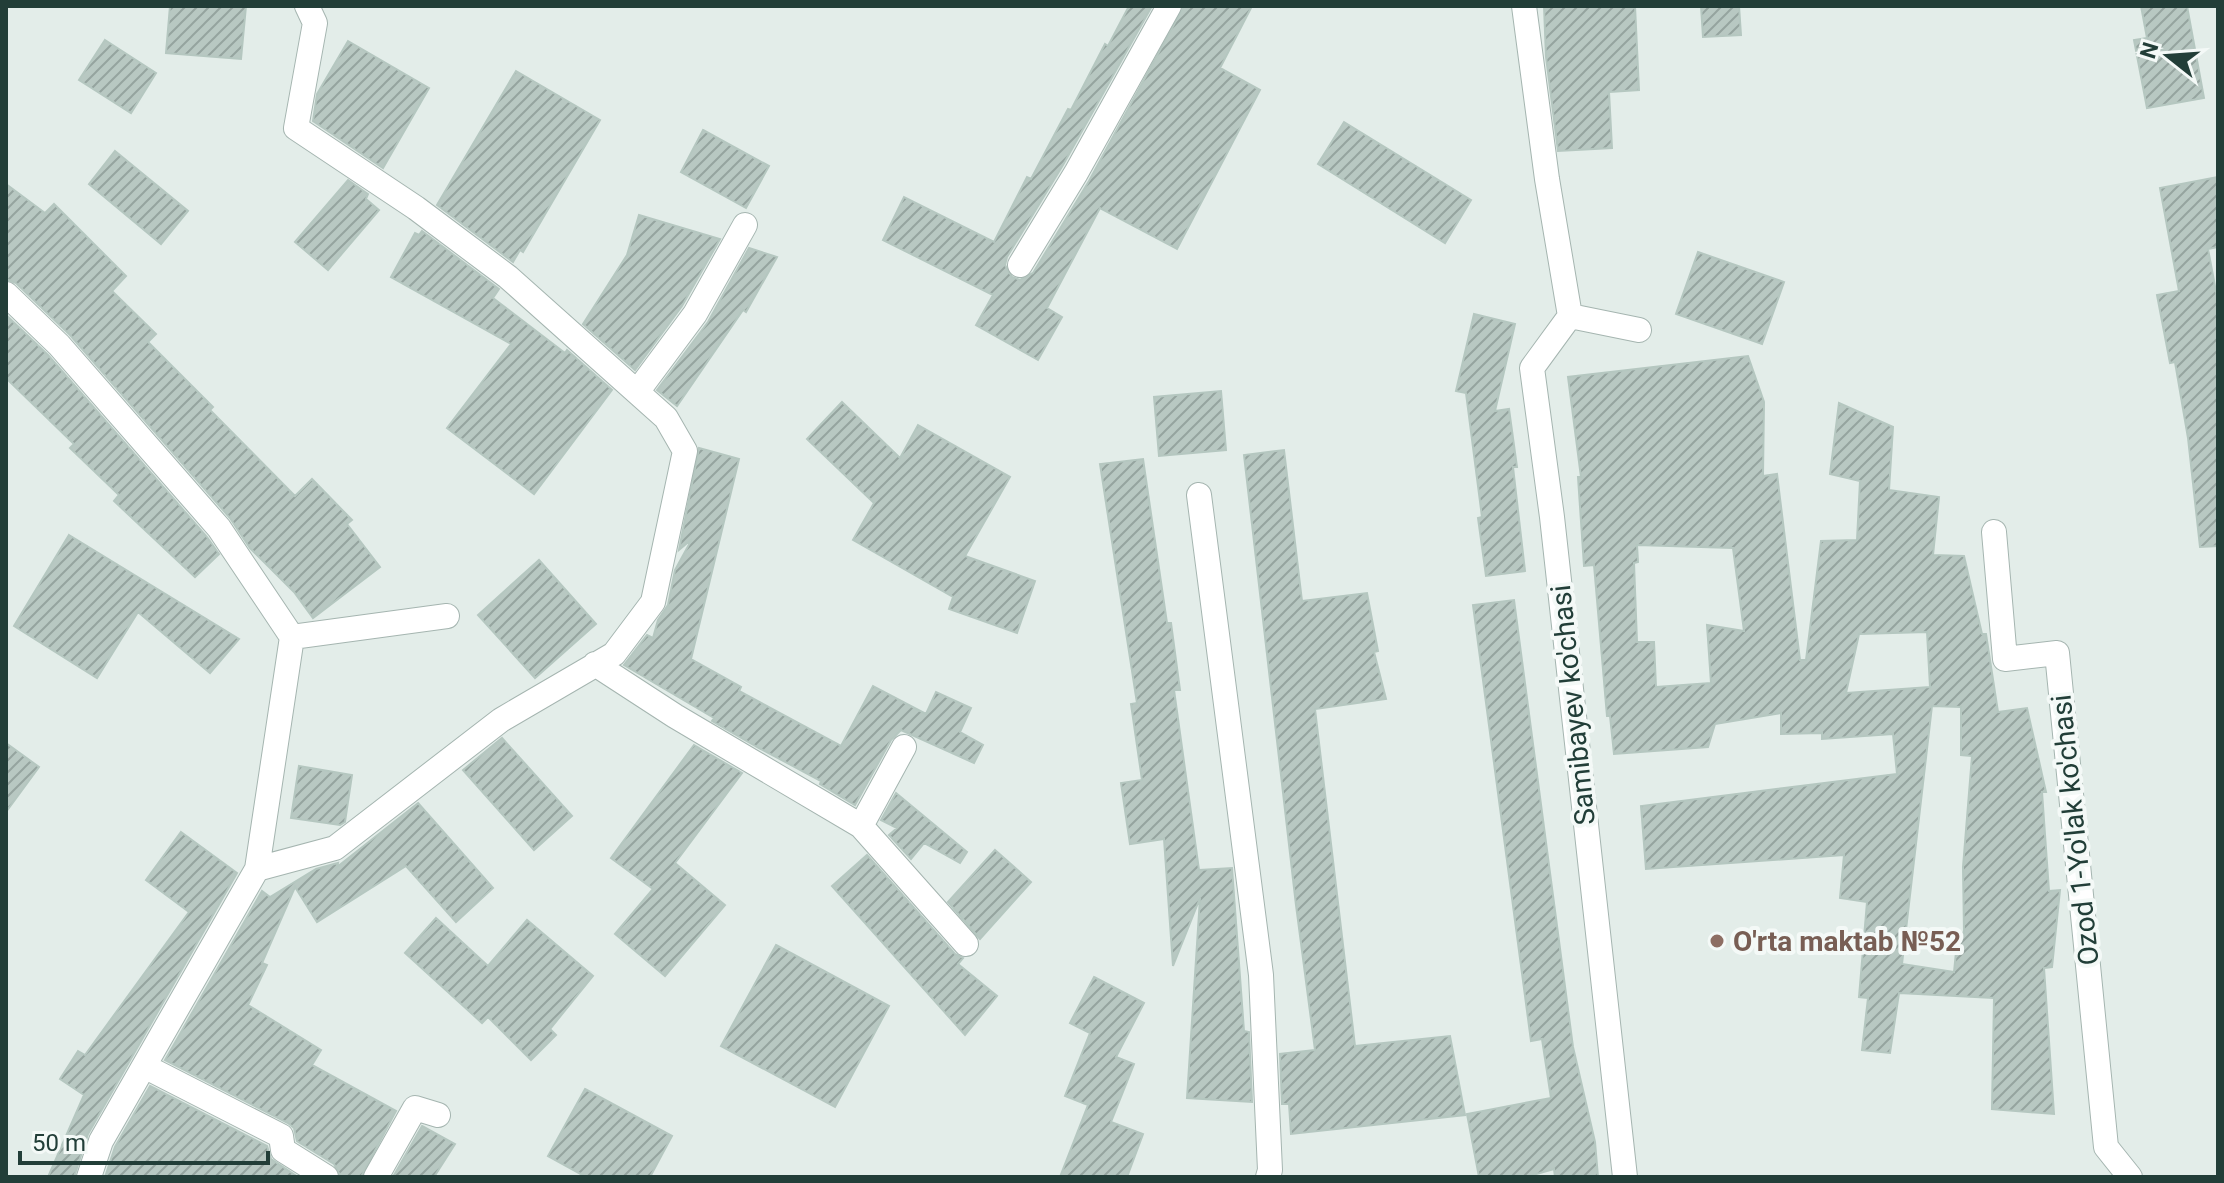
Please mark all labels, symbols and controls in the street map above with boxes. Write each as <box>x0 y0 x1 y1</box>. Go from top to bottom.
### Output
north arrow <box>2128 16 2208 96</box>
text: N <box>2135 39 2164 61</box>
street label: Samibayev ko'chasi <box>1544 583 1602 827</box>
street label: Ozod 1-Yo'lak ko'chasi <box>2044 693 2106 967</box>
place label: O'rta maktab №52 <box>1733 925 1961 958</box>
marker: O'rta maktab №52 <box>1708 932 1726 950</box>
scale bar <box>20 1115 268 1165</box>
text: 50 m <box>32 1129 86 1157</box>

